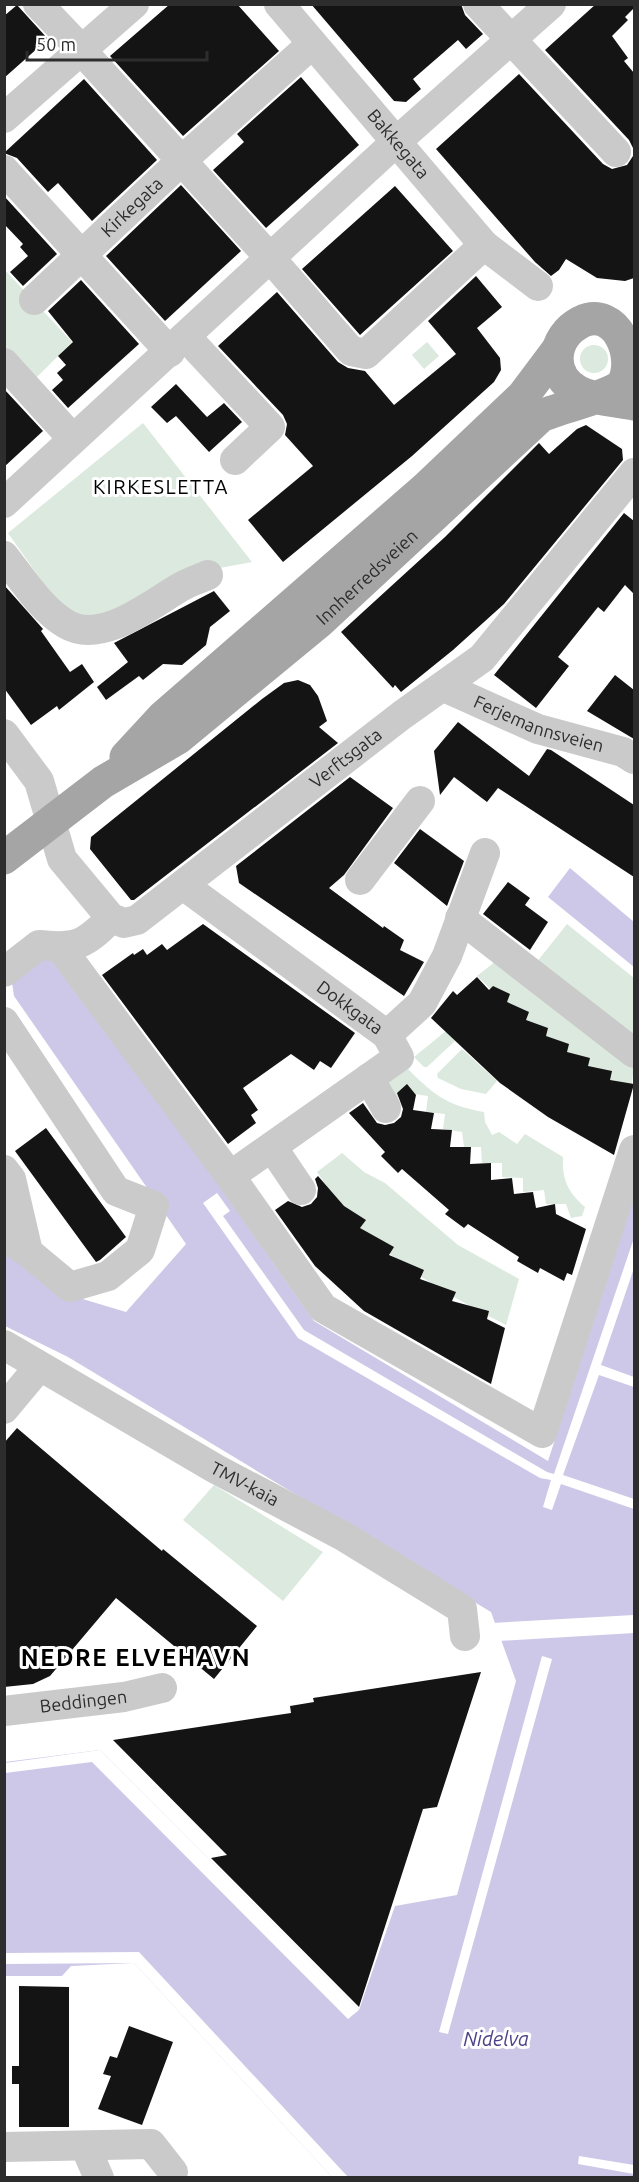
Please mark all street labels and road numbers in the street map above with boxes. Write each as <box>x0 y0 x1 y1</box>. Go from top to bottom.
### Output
street label: Bakkegata <box>364 105 434 182</box>
street label: Kirkegata <box>97 173 166 240</box>
street label: Innherredsveien <box>312 525 421 628</box>
street label: Ferjemannsveien <box>471 691 606 755</box>
street label: Verftsgata <box>305 724 385 792</box>
street label: Dokkgata <box>313 976 387 1038</box>
street label: TMV-kaia <box>208 1457 283 1509</box>
street label: Beddingen <box>39 1686 128 1716</box>

